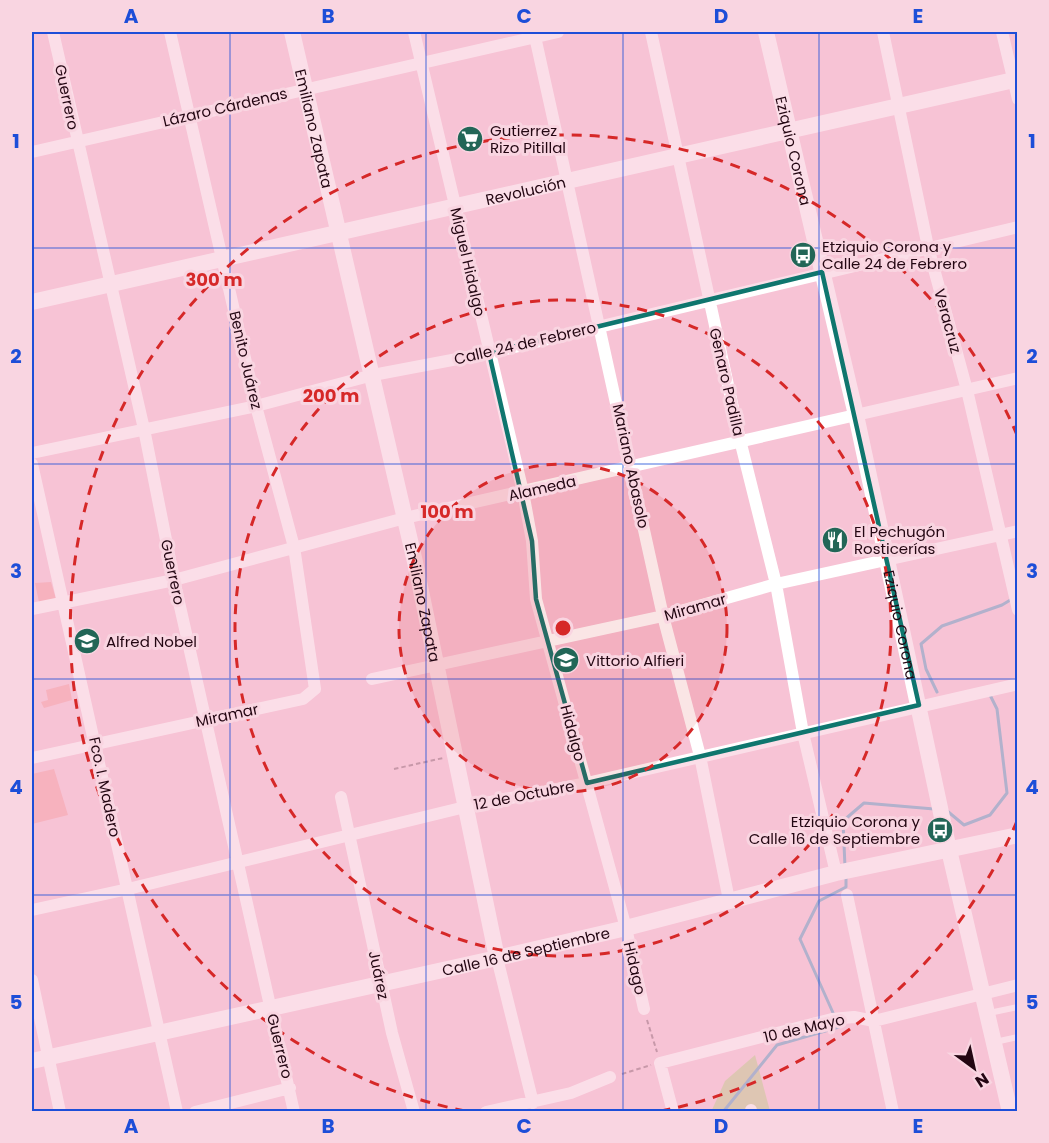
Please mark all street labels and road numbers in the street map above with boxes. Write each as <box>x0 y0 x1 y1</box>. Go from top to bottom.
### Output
street label: Guerrero <box>50 62 84 132</box>
street label: Emiliano Zapata <box>290 67 338 190</box>
street label: Lázaro Cárdenas <box>161 82 289 132</box>
street label: Eziquio Corona <box>771 94 817 207</box>
street label: Revolución <box>483 171 568 210</box>
street label: Miguel Hidalgo <box>445 205 491 319</box>
street label: Veracruz <box>929 286 967 356</box>
street label: Benito Juárez <box>224 309 268 411</box>
street label: Calle 24 de Febrero <box>452 316 598 370</box>
street label: Genaro Padilla <box>704 326 750 438</box>
street label: Mariano Abasolo <box>608 402 654 530</box>
street label: Alameda <box>506 470 578 506</box>
street label: Guerrero <box>156 537 190 607</box>
street label: Emiliano Zapata <box>400 540 446 664</box>
street label: Eziquio Corona <box>879 568 923 682</box>
street label: Miramar <box>662 588 729 626</box>
street label: Miramar <box>194 698 261 732</box>
street label: Hidalgo <box>555 702 591 764</box>
street label: Fco. I. Madero <box>84 735 126 839</box>
street label: 12 de Octubre <box>472 775 576 815</box>
street label: Calle 16 de Septiembre <box>440 922 612 980</box>
street label: Hidago <box>619 939 651 997</box>
street label: Juárez <box>364 949 394 1002</box>
street label: 10 de Mayo <box>761 1008 847 1048</box>
street label: Guerrero <box>262 1011 298 1081</box>

